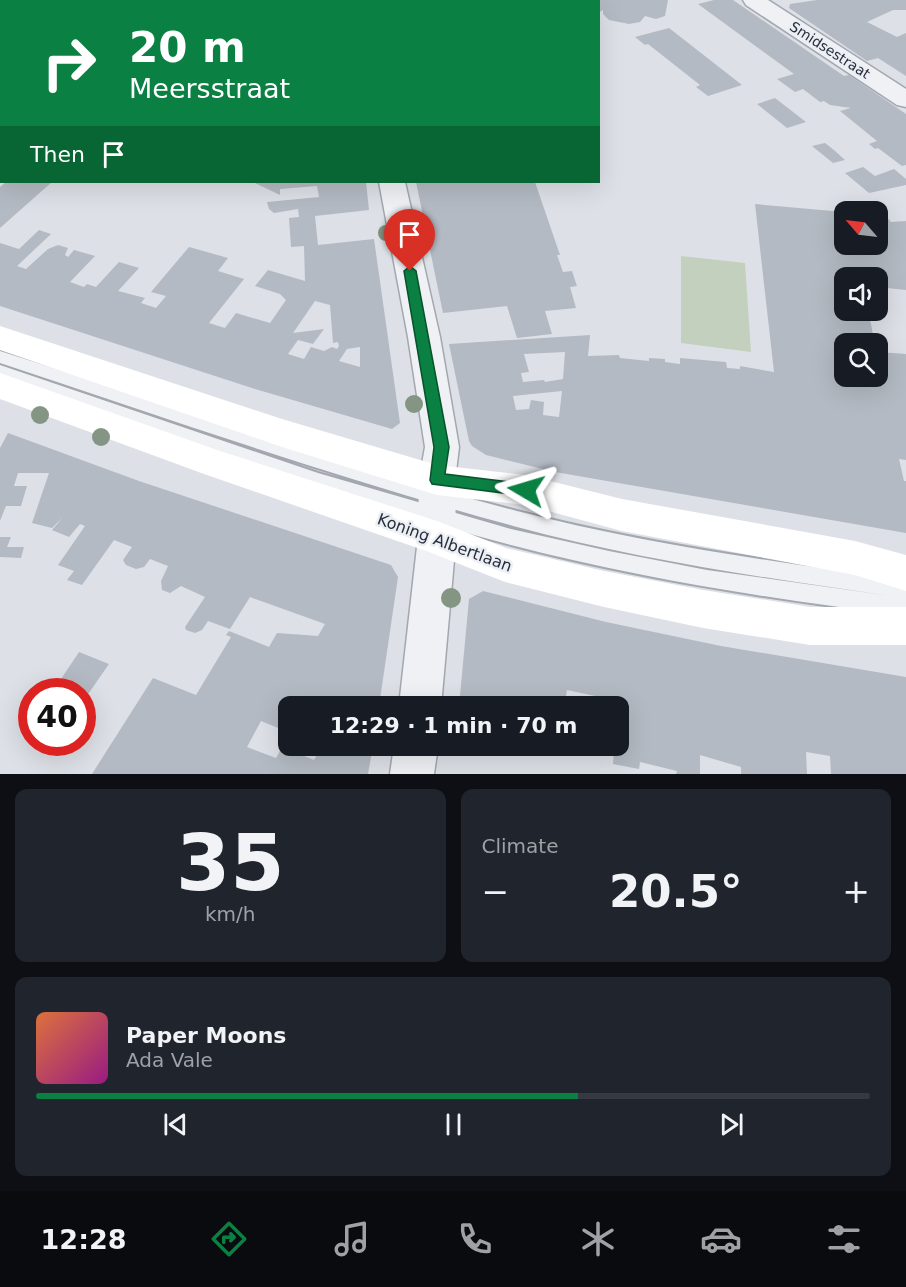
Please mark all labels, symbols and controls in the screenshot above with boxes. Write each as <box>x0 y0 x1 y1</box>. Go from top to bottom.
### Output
street label: Smidsestraat <box>787 18 874 82</box>
text: 20 m <box>129 23 246 72</box>
icon: right <box>30 24 108 102</box>
text: Meersstraat <box>129 73 290 104</box>
icon: arrive <box>97 138 130 171</box>
text: Then <box>30 142 85 167</box>
north arrow <box>834 201 888 255</box>
map controls <box>834 201 888 387</box>
pin <box>384 209 435 271</box>
icon: arrive <box>393 218 426 251</box>
button: sound <box>834 267 888 321</box>
button: search <box>834 333 888 387</box>
position arrow <box>494 458 558 522</box>
street label: Koning Albertlaan <box>375 509 515 576</box>
speed limit sign: 40 <box>18 678 96 756</box>
text: 12:29 · 1 min · 70 m <box>330 713 577 738</box>
text: 35 <box>176 818 285 908</box>
text: Climate <box>482 834 558 858</box>
text: 20.5° <box>609 865 743 918</box>
text: − <box>482 872 509 911</box>
text: + <box>842 872 870 911</box>
text: km/h <box>205 902 255 926</box>
text: Paper Moons <box>126 1023 286 1048</box>
text: Ada Vale <box>126 1048 213 1072</box>
icon: previous <box>159 1108 192 1141</box>
icon: pause <box>437 1108 470 1141</box>
icon: next <box>715 1108 748 1141</box>
icon: directions <box>208 1218 250 1260</box>
icon: music <box>331 1218 373 1260</box>
icon: phone <box>454 1218 496 1260</box>
icon: climate <box>577 1218 619 1260</box>
icon: car <box>700 1218 742 1260</box>
icon: filters <box>823 1218 865 1260</box>
text: 12:28 <box>41 1224 127 1255</box>

